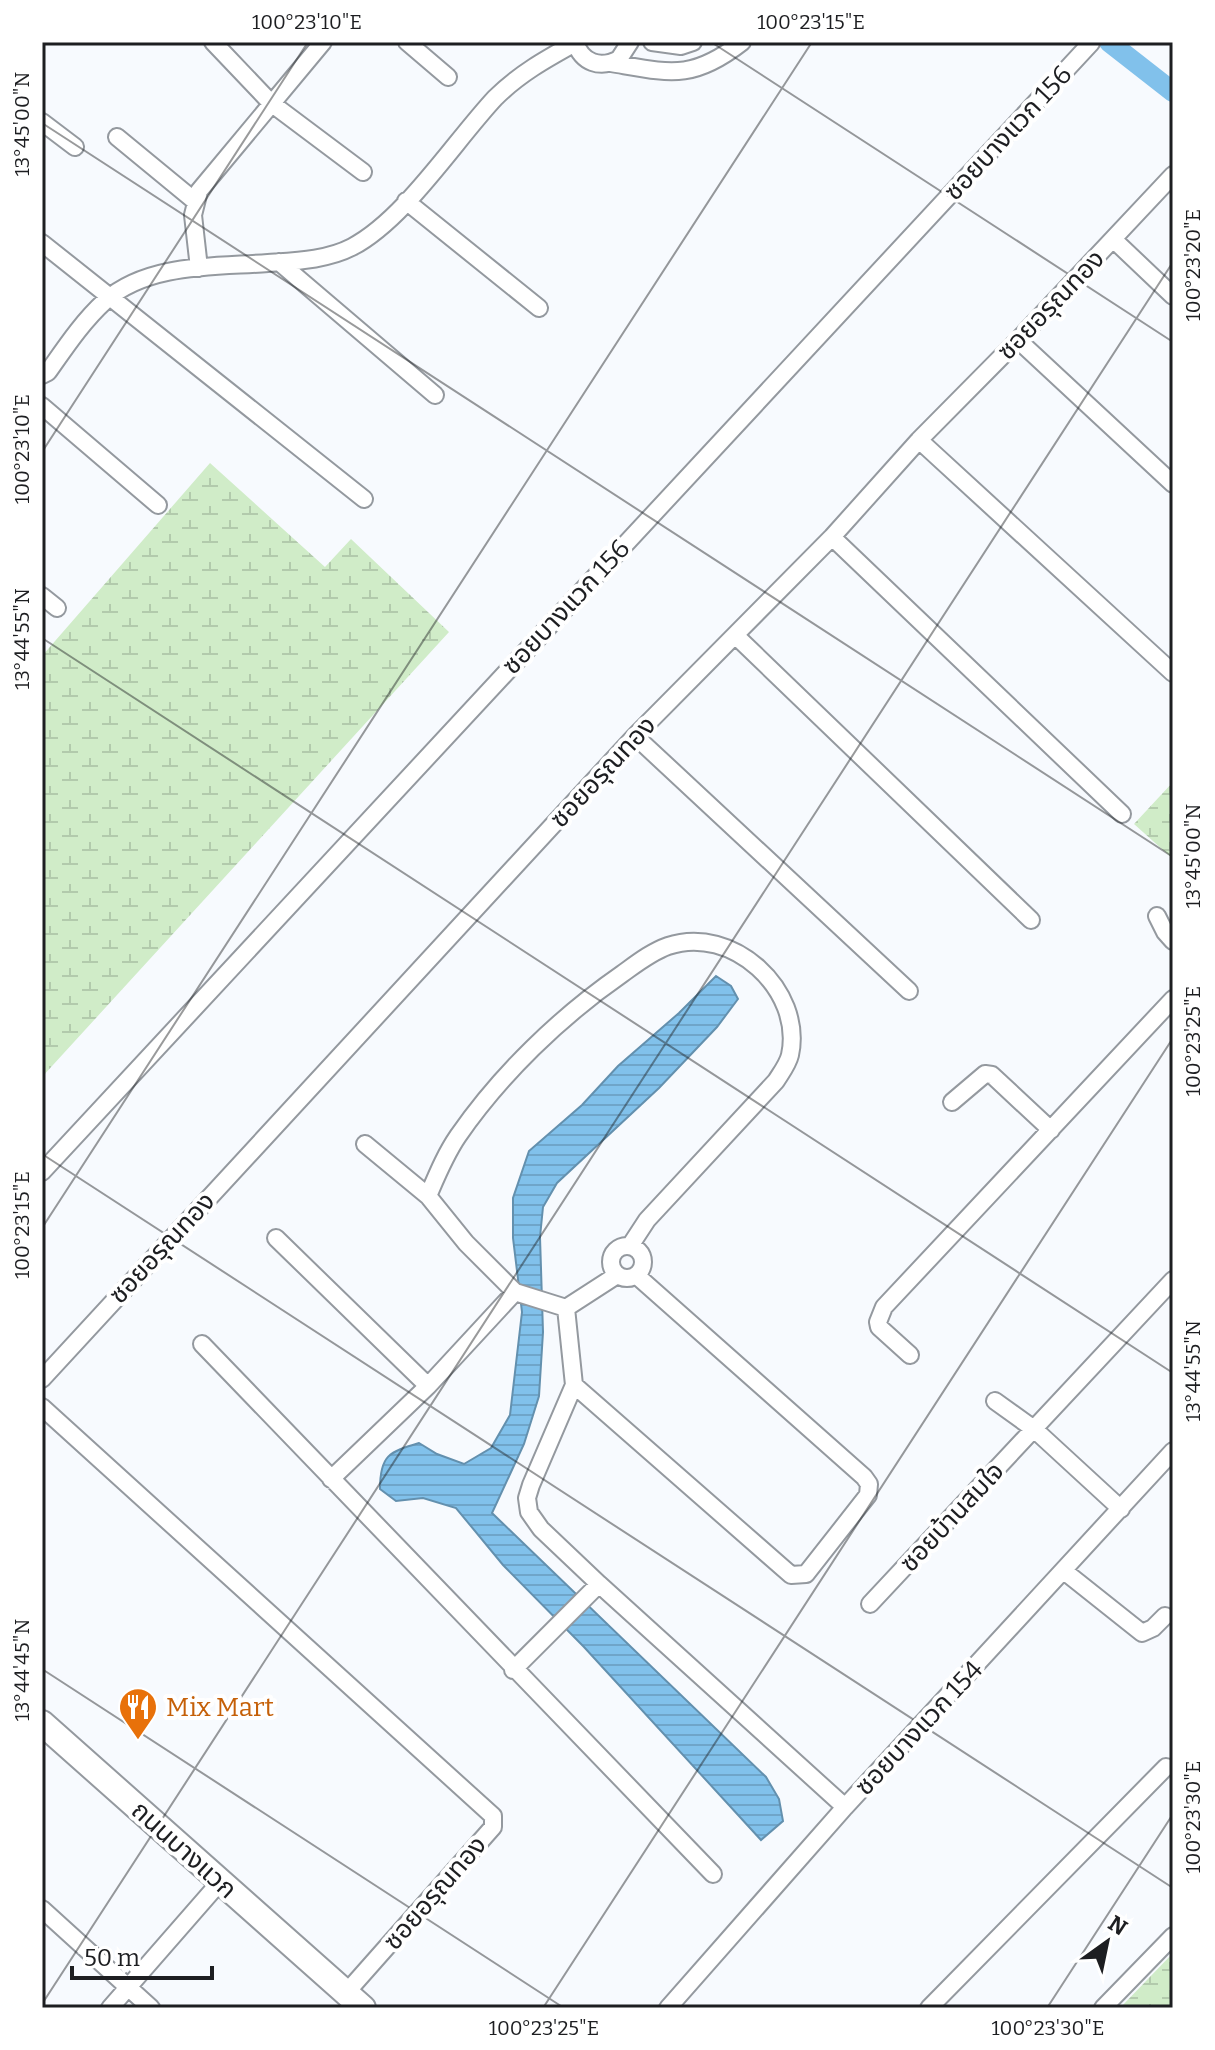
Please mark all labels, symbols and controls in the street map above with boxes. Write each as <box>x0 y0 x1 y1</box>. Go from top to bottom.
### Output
text: 100°23'10"E <box>252 10 362 34</box>
text: 100°23'15"E <box>757 10 865 34</box>
street label: ซอยบางแวก 156 <box>938 59 1078 207</box>
text: 13°45'00"N <box>10 72 34 176</box>
text: 100°23'20"E <box>1181 209 1205 321</box>
street label: ซอยอรุณทอง <box>991 244 1111 366</box>
text: 100°23'10"E <box>10 394 34 504</box>
street label: ซอยบางแวก 156 <box>496 533 636 681</box>
text: 13°44'55"N <box>10 588 34 690</box>
street label: ซอยอรุณทอง <box>544 710 662 834</box>
text: 13°45'00"N <box>1181 804 1205 908</box>
text: 100°23'25"E <box>1181 986 1205 1096</box>
text: 100°23'15"E <box>10 1171 34 1279</box>
street label: ซอยอรุณทอง <box>103 1186 221 1310</box>
text: 13°44'55"N <box>1181 1320 1205 1422</box>
street label: ซอยบ้านสมใจ <box>893 1456 1011 1578</box>
text: 13°44'45"N <box>10 1619 34 1721</box>
street label: ซอยบางแวก 154 <box>849 1654 989 1802</box>
restaurant icon: Mix Mart <box>117 1686 159 1741</box>
place label: Mix Mart <box>166 1692 274 1723</box>
text: 100°23'30"E <box>1181 1760 1205 1874</box>
street label: ถนนบางแวก <box>125 1795 243 1905</box>
street label: ซอยอรุณทอง <box>377 1830 493 1956</box>
north arrow <box>1067 1902 1147 1982</box>
text: N <box>1103 1910 1132 1942</box>
scale bar <box>72 1930 212 1980</box>
text: 50 m <box>84 1944 140 1972</box>
text: 100°23'25"E <box>489 2016 599 2040</box>
text: 100°23'30"E <box>991 2016 1105 2040</box>

